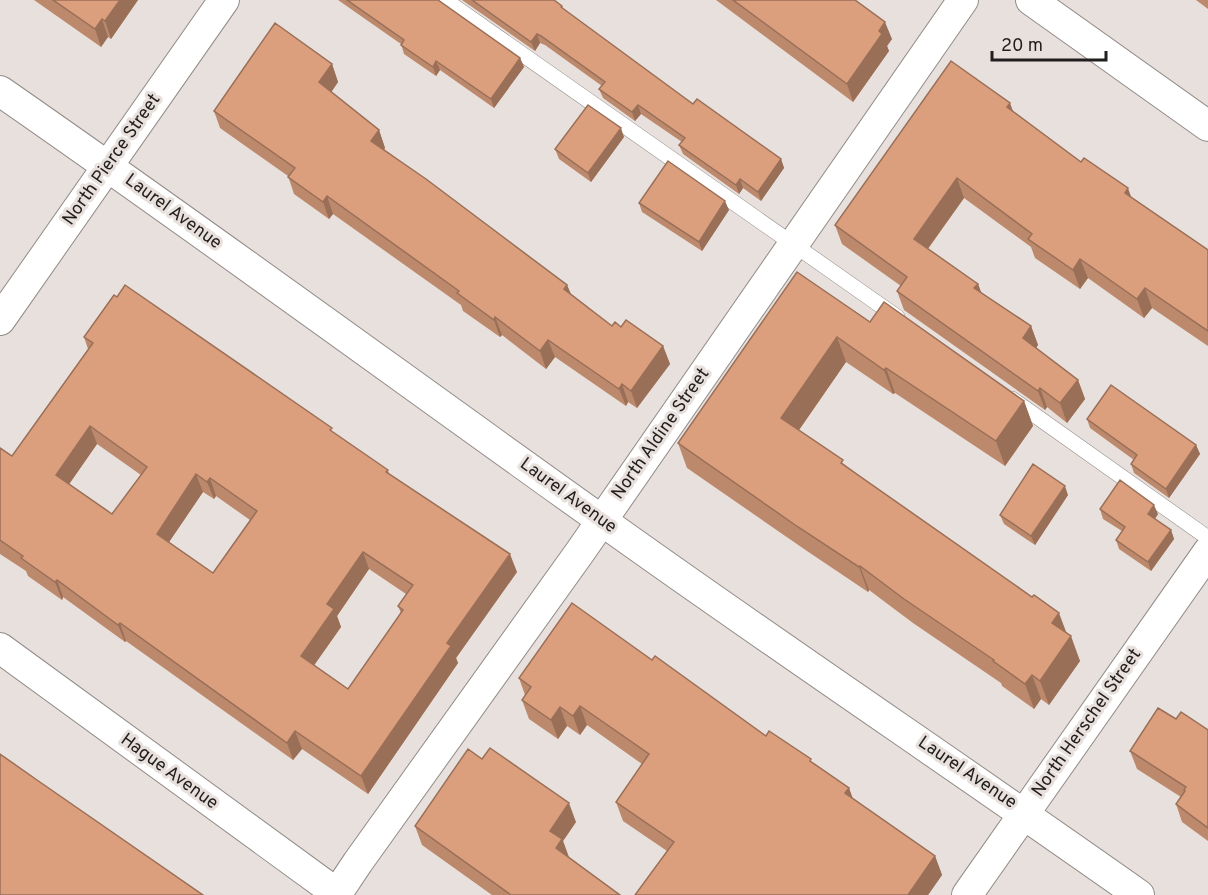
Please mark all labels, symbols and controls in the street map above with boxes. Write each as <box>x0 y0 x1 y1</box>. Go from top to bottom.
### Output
scale bar <box>992 24 1106 62</box>
text: 20 m <box>1001 35 1043 58</box>
street label: North Pierce Street <box>58 90 166 230</box>
street label: Laurel Avenue <box>120 169 226 255</box>
street label: North Aldine Street <box>607 364 715 504</box>
street label: Laurel Avenue <box>515 453 621 539</box>
street label: North Herschel Street <box>1027 644 1147 802</box>
street label: Hague Avenue <box>116 729 222 815</box>
street label: Laurel Avenue <box>913 731 1021 815</box>

